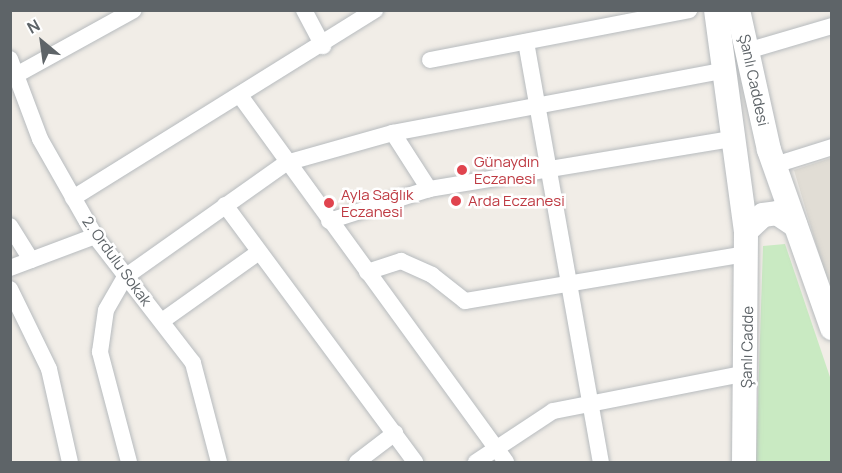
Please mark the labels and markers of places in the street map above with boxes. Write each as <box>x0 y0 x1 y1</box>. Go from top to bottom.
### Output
place label: Günaydın Eczanesi <box>474 152 539 187</box>
marker: Günaydın Eczanesi <box>455 163 469 177</box>
place label: Ayla Sağlık Eczanesi <box>341 185 413 220</box>
place label: Arda Eczanesi <box>468 192 565 210</box>
marker: Arda Eczanesi <box>449 194 463 208</box>
marker: Ayla Sağlık Eczanesi <box>322 196 336 210</box>

